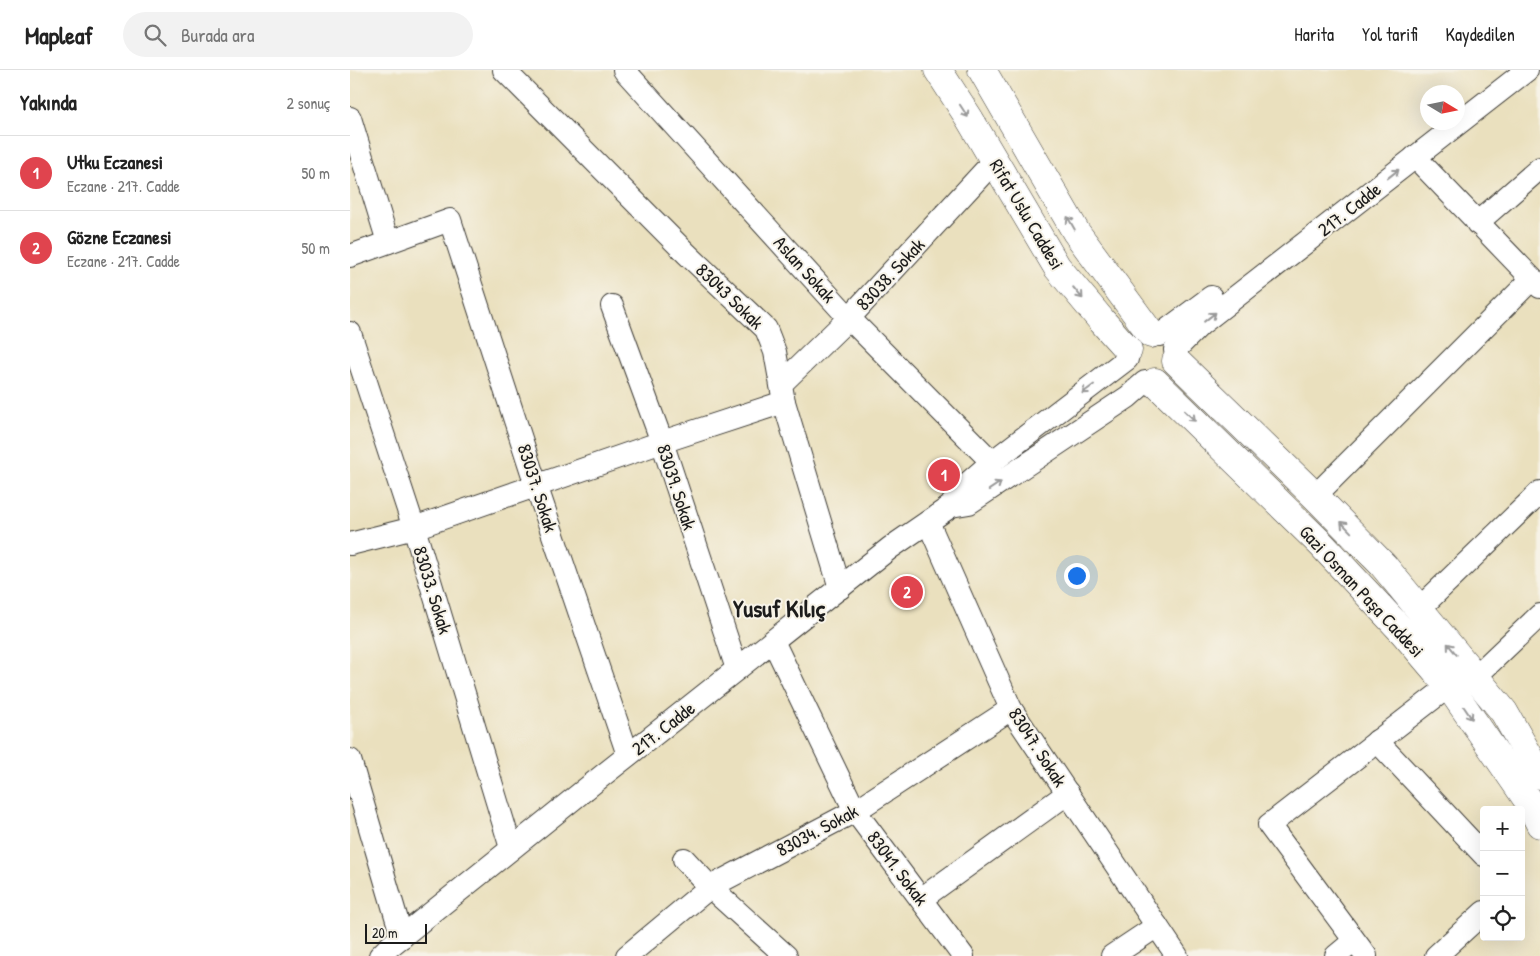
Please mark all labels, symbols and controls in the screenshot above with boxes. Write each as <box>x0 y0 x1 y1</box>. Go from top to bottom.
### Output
search box <box>123 12 473 57</box>
text: Mapleaf <box>25 19 93 51</box>
icon: search <box>141 21 169 49</box>
text: Burada ara <box>181 22 254 48</box>
text: Harita <box>1294 22 1334 47</box>
text: Yol tarifi <box>1362 22 1418 47</box>
text: Kaydedilen <box>1446 22 1515 47</box>
north arrow <box>1420 85 1465 130</box>
text: Yakında <box>20 88 77 117</box>
text: 2 sonuç <box>286 92 330 114</box>
one-way arrow <box>959 104 969 118</box>
text: Utku Eczanesi <box>67 149 163 175</box>
street label: Rifat Uslu Caddesi <box>984 154 1070 274</box>
text: 1 <box>33 162 39 184</box>
text: 50 m <box>302 162 330 184</box>
one-way arrow <box>1386 169 1400 179</box>
text: Eczane · 217. Cadde <box>67 175 180 197</box>
street label: 217. Cadde <box>1312 176 1386 242</box>
one-way arrow <box>1066 216 1076 231</box>
text: Gözne Eczanesi <box>67 224 172 250</box>
street label: Aslan Sokak <box>768 230 842 308</box>
street label: 83038. Sokak <box>850 232 930 316</box>
text: 2 <box>32 237 40 259</box>
text: 50 m <box>302 237 330 259</box>
text: Eczane · 217. Cadde <box>67 250 180 272</box>
street label: 83043 Sokak <box>690 257 770 335</box>
one-way arrow <box>1073 286 1084 299</box>
one-way arrow <box>1203 312 1217 322</box>
one-way arrow <box>1081 384 1095 394</box>
one-way arrow <box>1184 410 1196 422</box>
street label: 83037. Sokak <box>512 441 564 535</box>
street label: 83039. Sokak <box>651 441 703 533</box>
pin: 1 <box>928 456 960 494</box>
one-way arrow <box>987 481 1001 491</box>
street label: Gazi Osman Paşa Caddesi <box>1294 519 1430 663</box>
one-way arrow <box>1340 521 1352 533</box>
street label: 83033. Sokak <box>407 543 459 637</box>
your location <box>1064 563 1090 589</box>
pin: 2 <box>891 573 923 611</box>
district label: Yusuf Kılıç <box>733 592 826 624</box>
one-way arrow <box>1447 643 1458 656</box>
street label: 217. Cadde <box>626 695 700 761</box>
street label: 83047. Sokak <box>1003 702 1073 792</box>
one-way arrow <box>1463 706 1473 720</box>
street label: 83034. Sokak <box>772 798 862 862</box>
map controls <box>1480 806 1525 941</box>
button: + <box>1480 806 1525 851</box>
street label: 83041. Sokak <box>861 825 935 911</box>
button: − <box>1480 851 1525 896</box>
button: locate <box>1480 896 1525 941</box>
scale bar <box>365 921 428 944</box>
text: 20 m <box>372 923 398 942</box>

